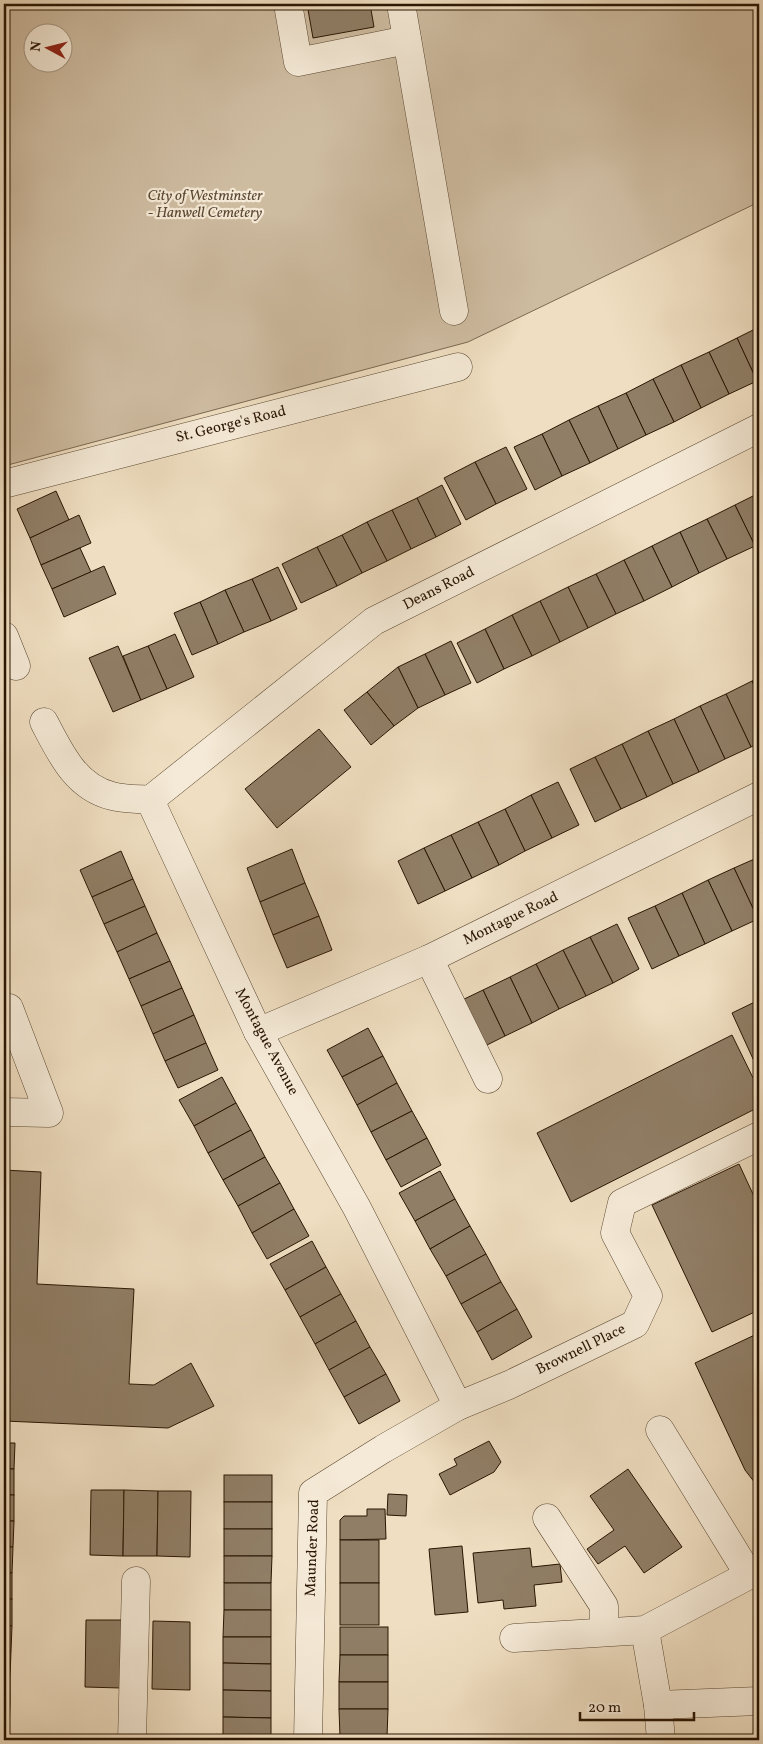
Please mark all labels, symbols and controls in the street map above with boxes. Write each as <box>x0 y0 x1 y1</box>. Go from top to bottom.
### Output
north arrow <box>22 22 72 72</box>
text: N <box>27 40 47 53</box>
park label: City of Westminster - Hanwell Cemetery <box>147 186 263 224</box>
street label: St. George's Road <box>174 401 288 449</box>
street label: Deans Road <box>400 562 478 616</box>
street label: Montague Road <box>460 887 562 951</box>
street label: Montague Avenue <box>229 985 303 1099</box>
street label: Brownell Place <box>533 1319 629 1381</box>
street label: Maunder Road <box>301 1499 325 1597</box>
scale bar <box>580 1689 694 1721</box>
text: 20 m <box>588 1698 621 1719</box>

